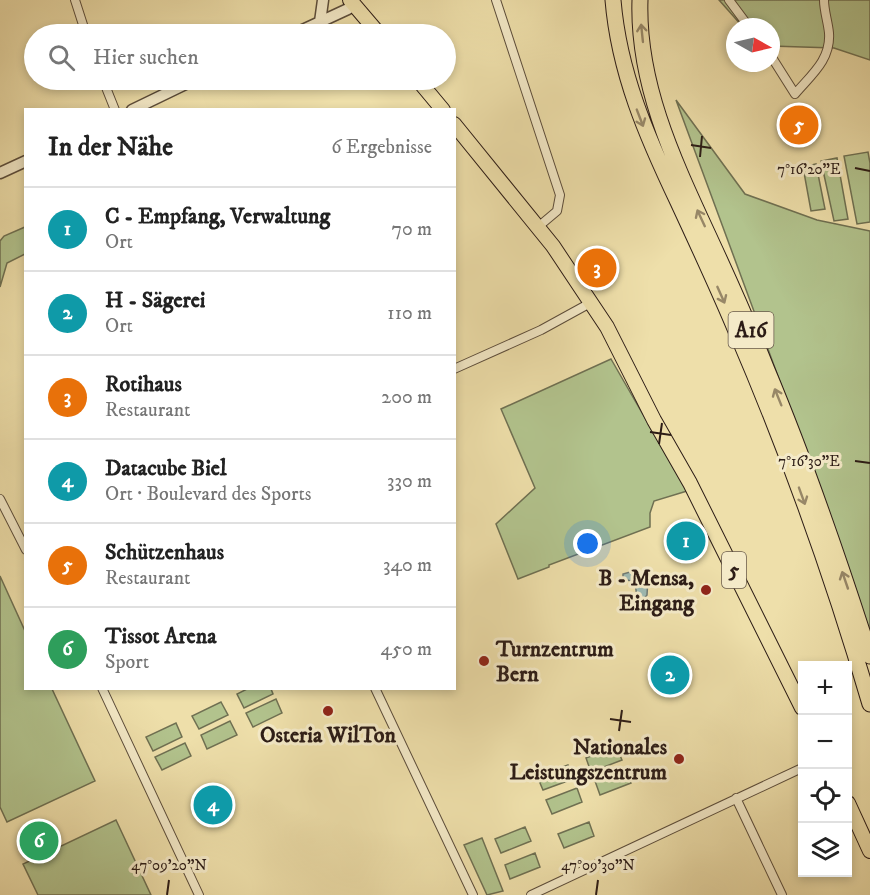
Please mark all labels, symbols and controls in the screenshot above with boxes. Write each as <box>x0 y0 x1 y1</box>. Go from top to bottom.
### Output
north arrow <box>726 18 780 72</box>
search box <box>24 24 456 90</box>
one-way arrow <box>636 24 647 44</box>
icon: search <box>45 41 78 74</box>
text: Hier suchen <box>93 44 199 71</box>
pin: 5 <box>780 102 818 148</box>
one-way arrow <box>636 108 647 127</box>
text: In der Nähe <box>48 131 173 164</box>
text: 6 Ergebnisse <box>331 135 432 160</box>
text: 7°16'20"E <box>777 160 841 179</box>
text: C - Empfang, Verwaltung <box>105 203 330 230</box>
one-way arrow <box>694 209 705 227</box>
text: 1 <box>64 217 71 242</box>
text: 70 m <box>391 217 432 242</box>
text: Ort <box>105 230 133 255</box>
pin: 3 <box>578 246 616 290</box>
one-way arrow <box>716 286 727 304</box>
text: H - Sägerei <box>105 287 206 314</box>
text: 2 <box>63 301 72 326</box>
text: 110 m <box>387 301 432 326</box>
road number: A16 <box>728 312 774 348</box>
text: Ort <box>105 314 133 339</box>
text: Rotihaus <box>105 371 182 398</box>
text: 3 <box>64 385 71 410</box>
text: 200 m <box>381 385 432 410</box>
one-way arrow <box>772 388 783 407</box>
text: Restaurant <box>105 398 190 423</box>
text: 7°16'30"E <box>778 452 840 471</box>
text: Datacube Biel <box>105 455 227 482</box>
text: 4 <box>62 469 73 494</box>
text: 330 m <box>387 469 432 494</box>
text: Ort · Boulevard des Sports <box>105 482 312 507</box>
one-way arrow <box>797 486 808 505</box>
pin: 1 <box>666 518 706 564</box>
your location <box>573 529 602 558</box>
text: Schützenhaus <box>105 539 224 566</box>
road number: 5 <box>722 552 746 588</box>
text: 5 <box>63 553 72 578</box>
text: 340 m <box>383 553 432 578</box>
place label: B - Mensa, Eingang <box>599 565 695 617</box>
text: Restaurant <box>105 566 190 591</box>
one-way arrow <box>839 571 850 590</box>
marker: B - Mensa, Eingang <box>699 583 713 597</box>
text: Tissot Arena <box>105 623 217 650</box>
place label: Turnzentrum Bern <box>495 636 614 688</box>
text: 6 <box>62 637 73 662</box>
text: 450 m <box>381 637 432 662</box>
text: Sport <box>105 650 149 675</box>
pin: 2 <box>650 652 690 698</box>
marker: Turnzentrum Bern <box>477 654 491 668</box>
map controls <box>798 661 852 877</box>
button: + <box>798 661 852 715</box>
marker: Osteria WilTon <box>321 704 335 718</box>
button: − <box>798 715 852 769</box>
place label: Osteria WilTon <box>260 722 396 749</box>
place label: Nationales Leistungszentrum <box>509 734 668 786</box>
marker: Nationales Leistungszentrum <box>672 752 686 766</box>
button: locate <box>798 769 852 823</box>
pin: 4 <box>194 782 232 828</box>
pin: 6 <box>20 818 58 864</box>
button: layers <box>798 823 852 877</box>
text: 47°09'20"N <box>131 856 207 875</box>
text: 47°09'30"N <box>561 856 635 875</box>

